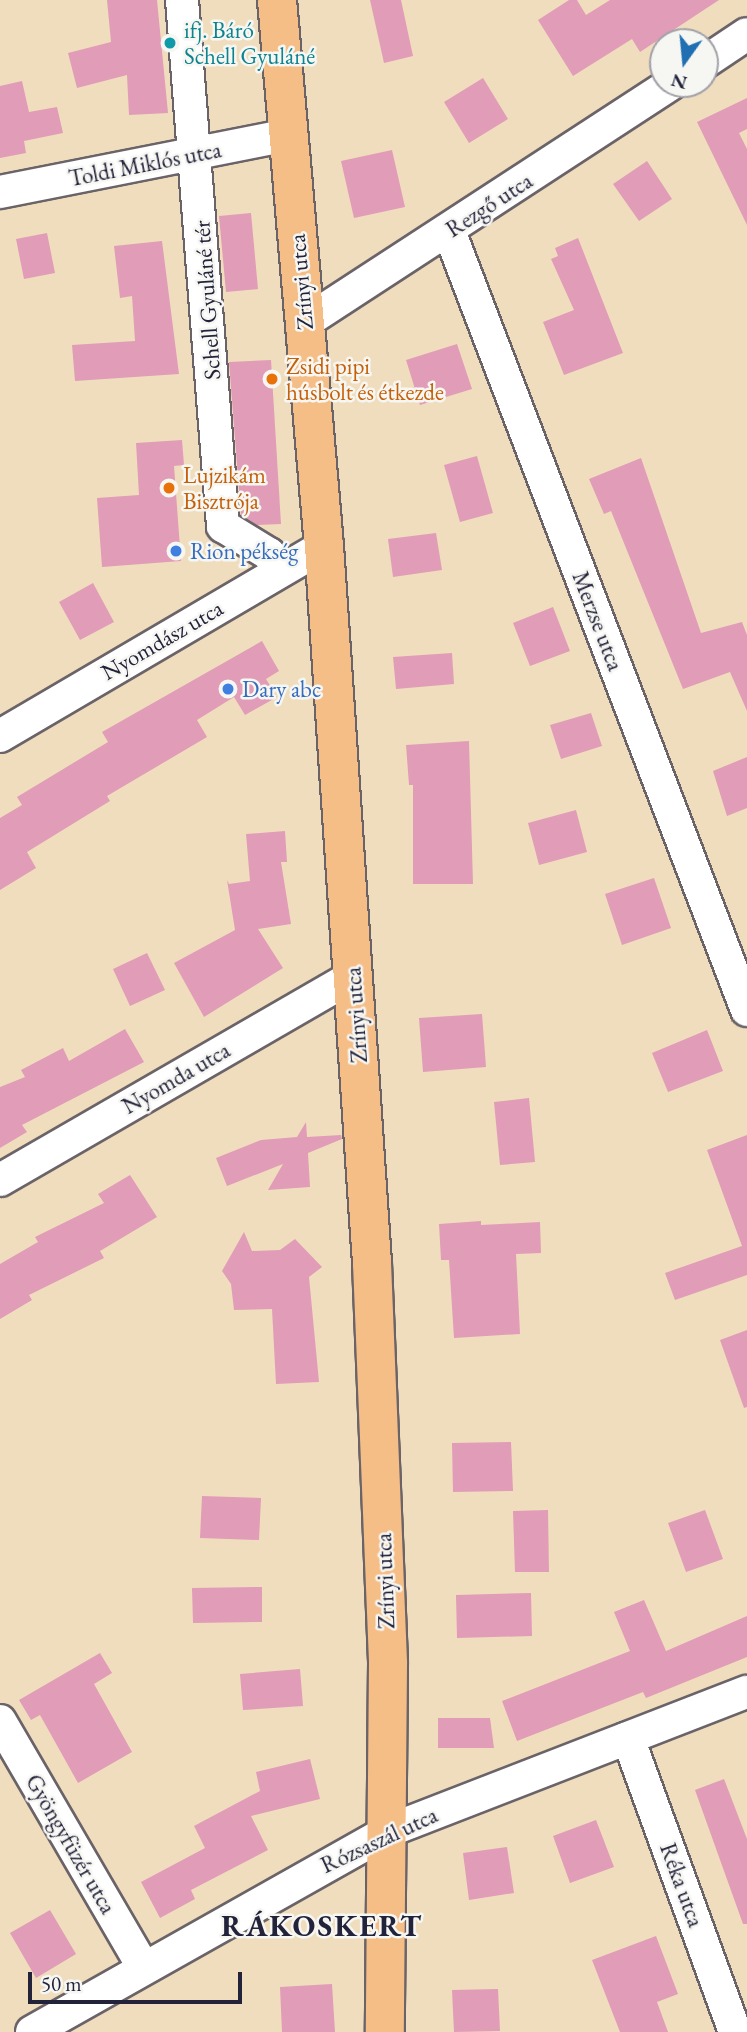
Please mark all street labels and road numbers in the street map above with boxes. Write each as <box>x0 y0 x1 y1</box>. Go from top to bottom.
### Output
street label: Toldi Miklós utca <box>66 136 224 192</box>
street label: Rezgő utca <box>441 167 537 243</box>
street label: Schell Gyuláné tér <box>188 219 226 381</box>
street label: Zrínyi utca <box>283 233 319 331</box>
street label: Merzse utca <box>566 567 630 675</box>
street label: Nyomdász utca <box>96 594 228 686</box>
street label: Zrínyi utca <box>339 966 373 1064</box>
street label: Nyomda utca <box>117 1036 235 1120</box>
street label: Zrínyi utca <box>370 1532 400 1630</box>
street label: Gyöngyfüzér utca <box>20 1769 122 1919</box>
street label: Rózsaszál utca <box>316 1801 442 1879</box>
street label: Réka utca <box>654 1839 710 1931</box>

